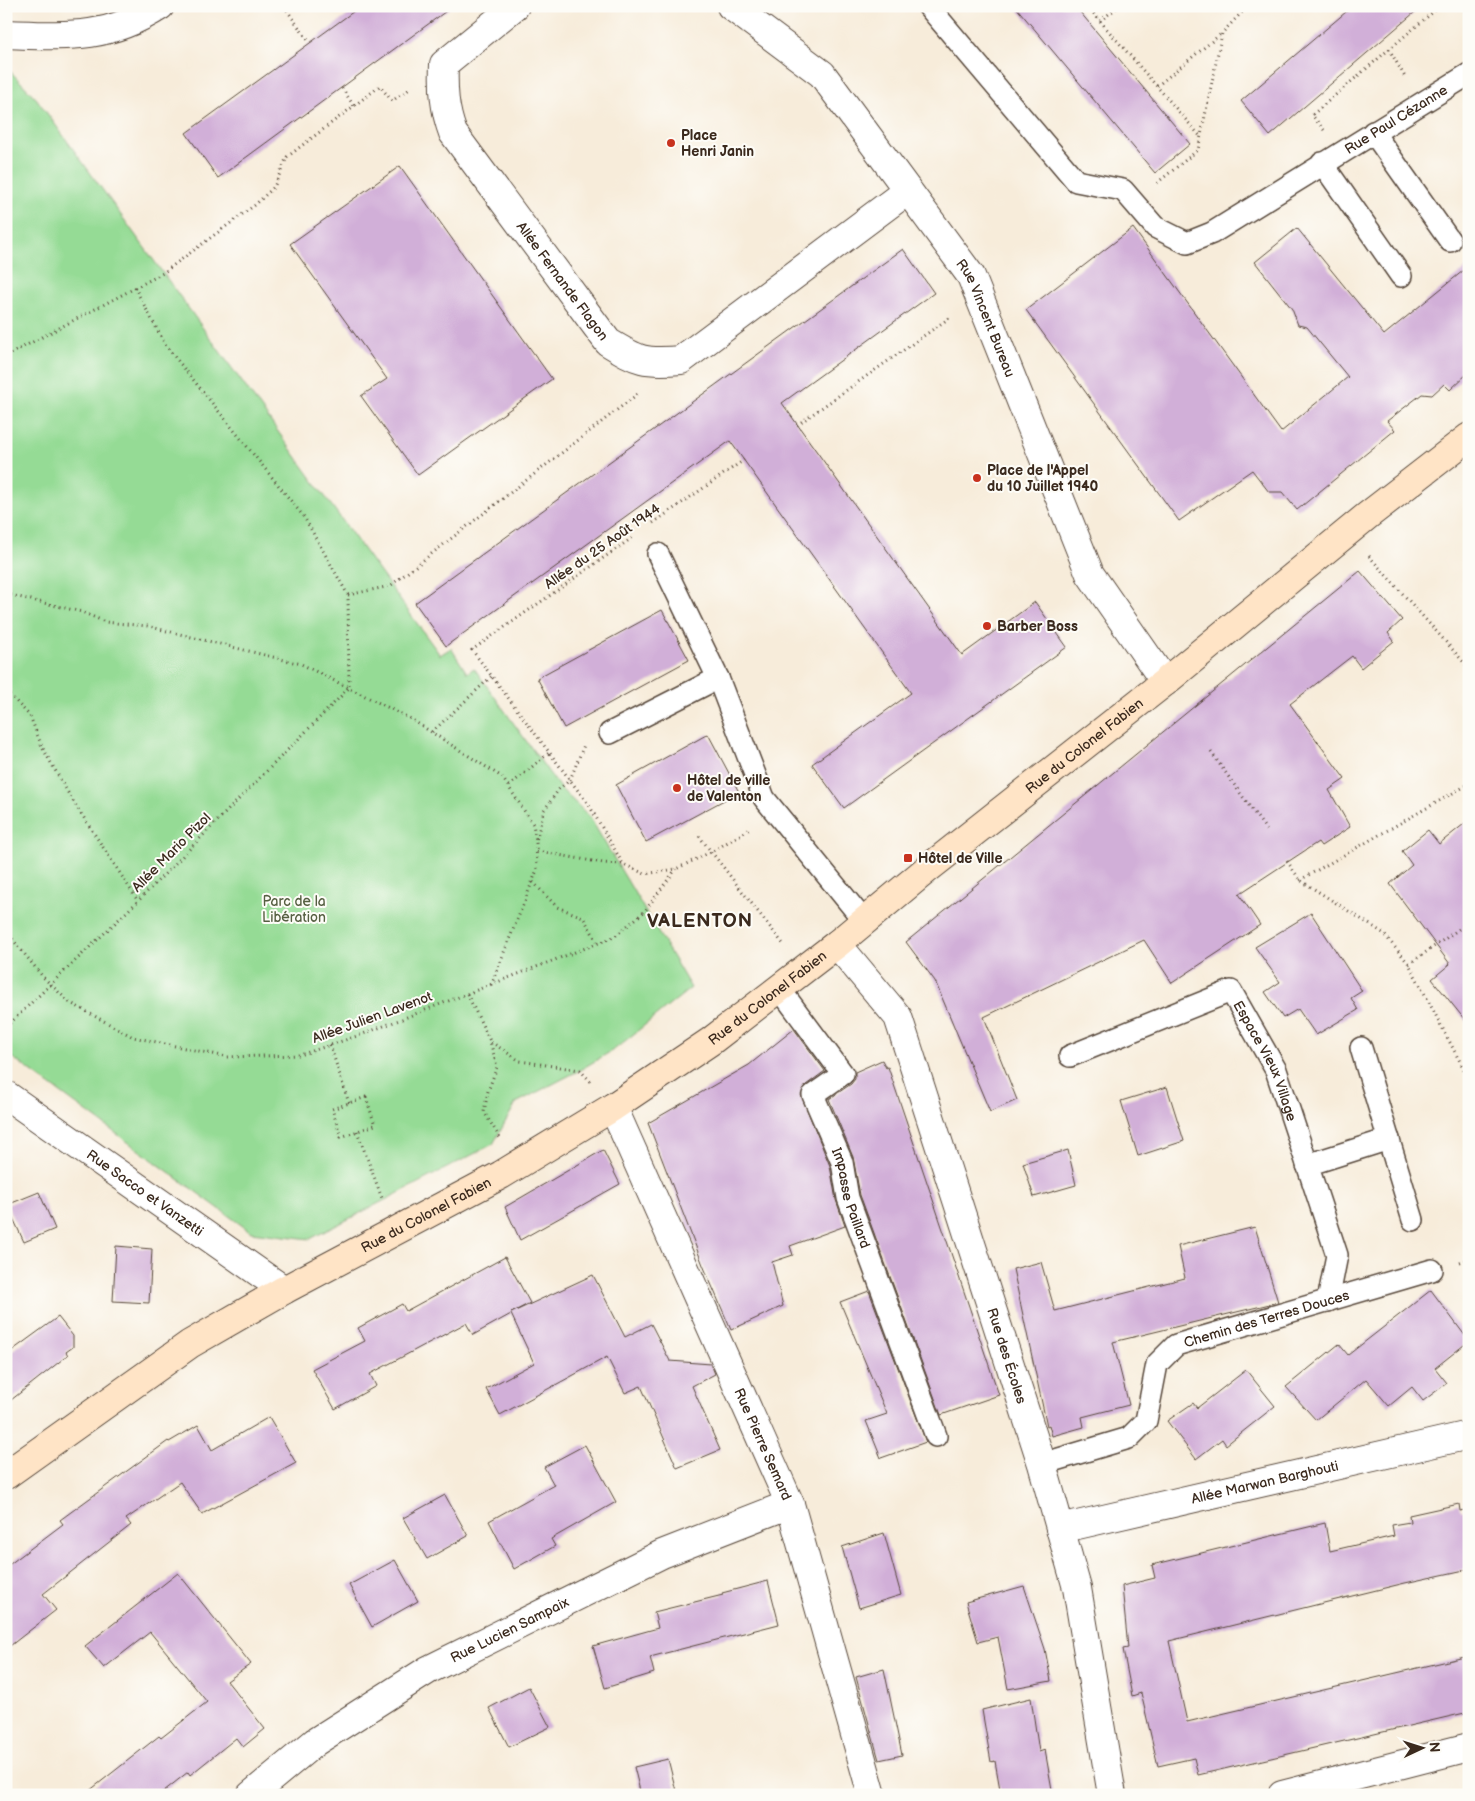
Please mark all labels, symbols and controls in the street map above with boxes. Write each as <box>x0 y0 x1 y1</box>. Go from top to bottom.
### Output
street label: Rue Paul Cézanne <box>1342 81 1451 158</box>
place label: Place Henri Janin <box>681 127 754 160</box>
marker: Place Henri Janin <box>665 137 677 149</box>
street label: Allée Fernande Flagon <box>513 218 612 344</box>
street label: Rue Vincent Bureau <box>952 256 1019 380</box>
place label: Place de l'Appel du 10 Juillet 1940 <box>987 462 1099 495</box>
marker: Place de l'Appel du 10 Juillet 1940 <box>971 472 983 484</box>
street label: Allée du 25 Août 1944 <box>541 500 664 593</box>
place label: Barber Boss <box>997 618 1078 635</box>
marker: Barber Boss <box>981 620 993 632</box>
street label: Rue du Colonel Fabien <box>1022 695 1147 797</box>
place label: Hôtel de ville de Valenton <box>687 772 770 805</box>
marker: Hôtel de ville de Valenton <box>671 782 683 794</box>
street label: Allée Mario Pizol <box>128 809 214 895</box>
place label: Hôtel de Ville <box>918 850 1002 867</box>
marker: Hôtel de Ville <box>902 852 914 864</box>
park label: Parc de la Libération <box>262 893 326 926</box>
district label: VALENTON <box>647 910 753 933</box>
street label: Rue du Colonel Fabien <box>705 947 830 1049</box>
street label: Allée Julien Lavenot <box>310 988 435 1047</box>
street label: Espace Vieux Village <box>1229 998 1300 1124</box>
street label: Impasse Paillard <box>828 1145 874 1251</box>
street label: Rue Sacco et Vanzetti <box>83 1146 207 1240</box>
street label: Rue du Colonel Fabien <box>358 1174 494 1257</box>
street label: Chemin des Terres Douces <box>1182 1287 1351 1351</box>
street label: Rue des Écoles <box>983 1306 1030 1406</box>
street label: Rue Pierre Semard <box>730 1385 795 1503</box>
street label: Allée Marwan Barghouti <box>1189 1457 1340 1508</box>
street label: Rue Lucien Sampaix <box>448 1593 572 1667</box>
north arrow <box>1398 1724 1448 1774</box>
text: N <box>1426 1741 1443 1753</box>

